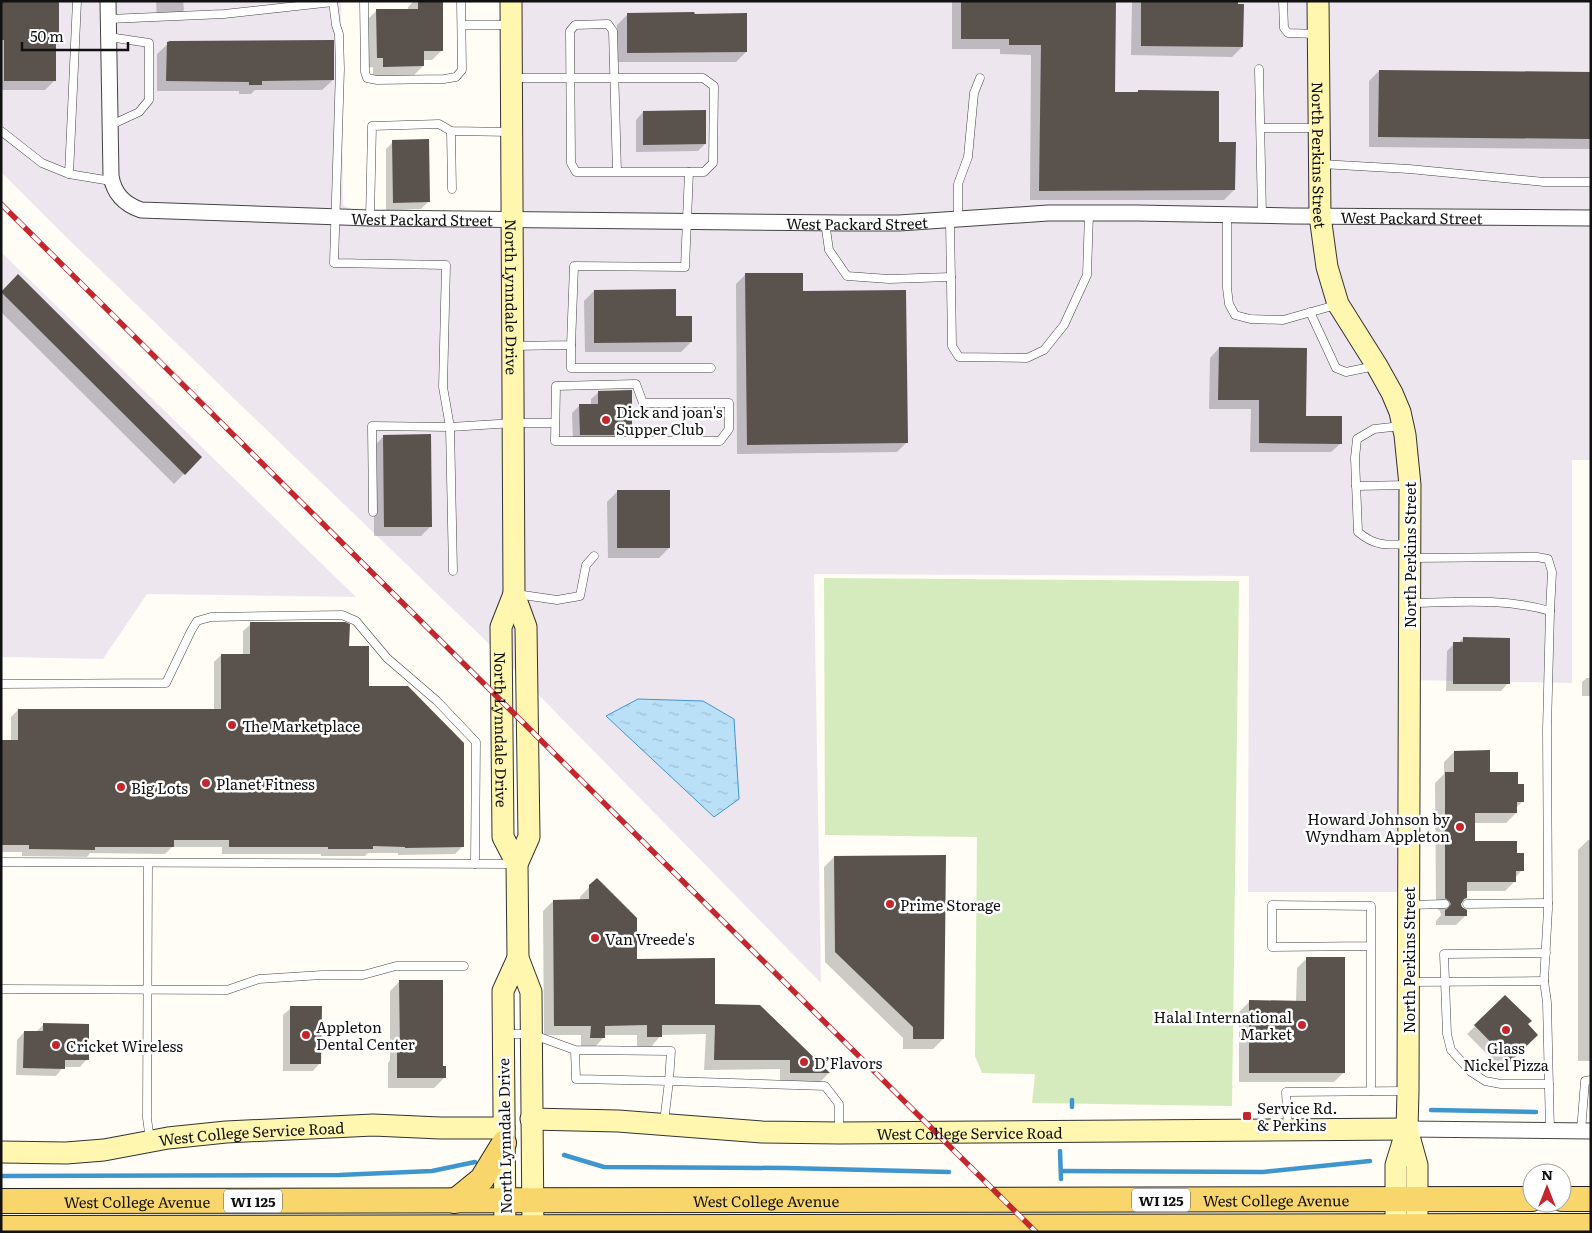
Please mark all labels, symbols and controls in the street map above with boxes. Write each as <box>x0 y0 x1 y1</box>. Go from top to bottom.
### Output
scale bar <box>22 20 129 52</box>
text: 50 m <box>30 24 64 47</box>
street label: North Perkins Street <box>1307 82 1333 230</box>
street label: West Packard Street <box>1341 205 1483 229</box>
street label: West Packard Street <box>351 206 493 231</box>
street label: West Packard Street <box>786 210 929 235</box>
street label: North Lynndale Drive <box>501 219 524 375</box>
place label: Dick and joan's Supper Club <box>616 400 723 440</box>
marker: Dick and joan's Supper Club <box>600 414 612 426</box>
street label: North Perkins Street <box>1398 482 1421 628</box>
street label: North Lynndale Drive <box>490 651 514 808</box>
place label: The Marketplace <box>242 714 360 737</box>
marker: The Marketplace <box>226 719 238 731</box>
place label: Planet Fitness <box>216 772 315 795</box>
place label: Big Lots <box>131 776 188 799</box>
marker: Planet Fitness <box>200 777 212 789</box>
marker: Big Lots <box>115 781 127 793</box>
place label: Howard Johnson by Wyndham Appleton <box>1305 807 1450 847</box>
marker: Howard Johnson by Wyndham Appleton <box>1454 821 1466 833</box>
street label: North Perkins Street <box>1397 887 1420 1033</box>
place label: Prime Storage <box>900 893 1001 916</box>
marker: Prime Storage <box>884 898 896 910</box>
place label: Van Vreede's <box>605 927 695 950</box>
marker: Van Vreede's <box>589 932 601 944</box>
place label: Halal International Market <box>1154 1005 1292 1045</box>
place label: Appleton Dental Center <box>316 1015 415 1055</box>
marker: Halal International Market <box>1296 1019 1308 1031</box>
marker: Glass Nickel Pizza <box>1500 1024 1512 1036</box>
marker: Appleton Dental Center <box>300 1029 312 1041</box>
place label: Cricket Wireless <box>66 1034 183 1057</box>
place label: Glass Nickel Pizza <box>1463 1036 1550 1076</box>
marker: Cricket Wireless <box>50 1039 62 1051</box>
place label: D’Flavors <box>814 1051 882 1074</box>
marker: D’Flavors <box>798 1056 810 1068</box>
street label: North Lynndale Drive <box>491 1058 517 1214</box>
place label: Service Rd. & Perkins <box>1257 1096 1337 1136</box>
marker: Service Rd. & Perkins <box>1241 1110 1253 1122</box>
street label: West College Service Road <box>157 1115 345 1151</box>
street label: West College Service Road <box>876 1120 1063 1144</box>
north arrow <box>1522 1163 1572 1213</box>
text: N <box>1541 1164 1553 1184</box>
street label: West College Avenue <box>693 1188 840 1212</box>
road number: WI 125 <box>1132 1188 1190 1212</box>
street label: West College Avenue <box>1203 1188 1350 1211</box>
street label: West College Avenue <box>64 1189 211 1212</box>
road number: WI 125 <box>224 1190 282 1212</box>

